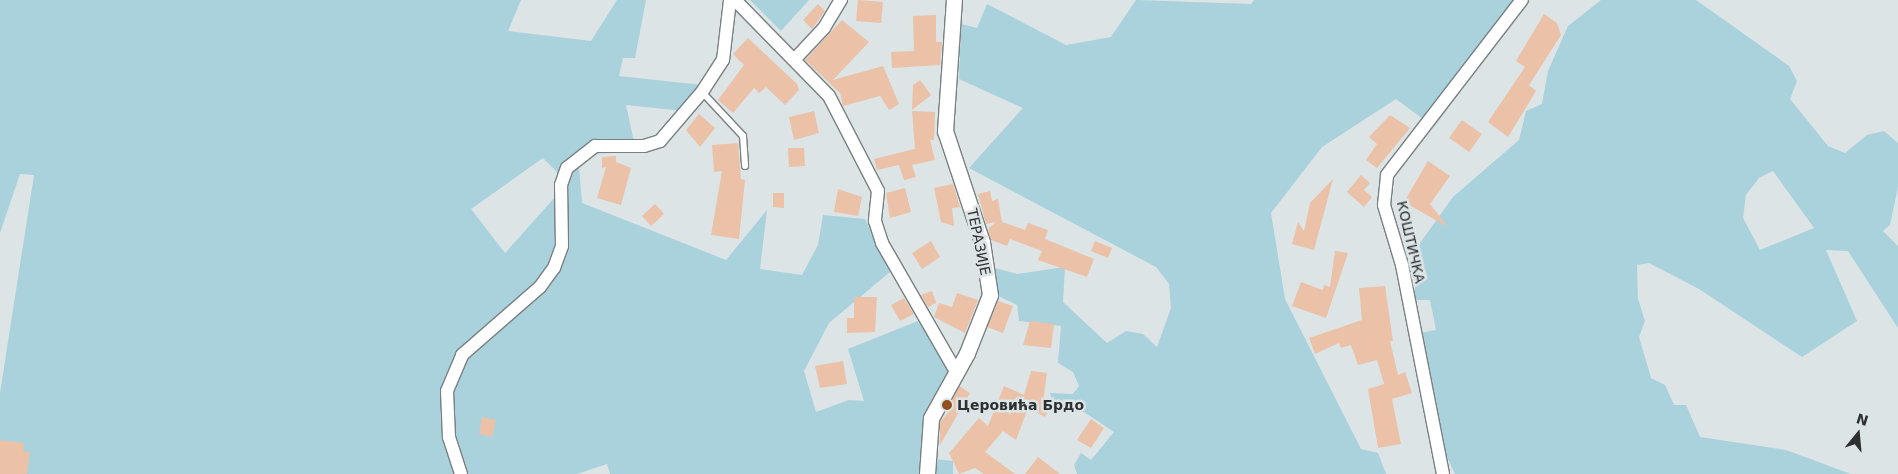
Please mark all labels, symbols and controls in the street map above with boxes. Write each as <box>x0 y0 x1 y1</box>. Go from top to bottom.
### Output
street label: КОШТИЧКА <box>1393 199 1429 285</box>
street label: ТЕРАЗИЈЕ <box>964 207 994 277</box>
place label: Церовића Брдо <box>957 397 1084 413</box>
marker: Церовића Брдо <box>941 399 953 411</box>
north arrow <box>1833 409 1883 459</box>
text: N <box>1854 410 1870 429</box>

